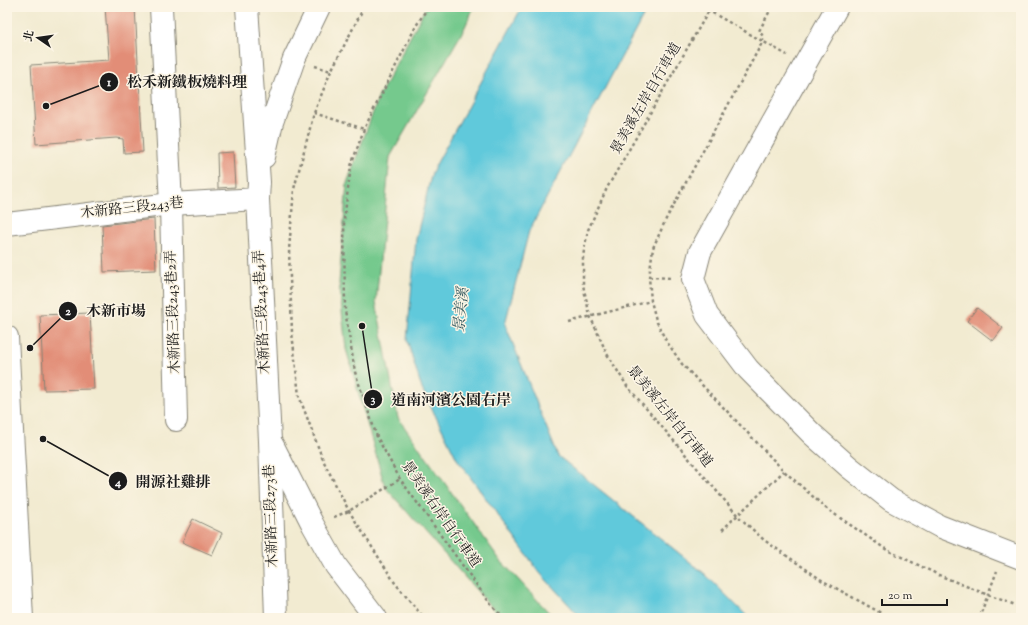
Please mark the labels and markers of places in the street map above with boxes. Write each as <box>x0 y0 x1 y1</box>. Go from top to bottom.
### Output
callout: 松禾新鐵板燒料理 <box>99 68 255 95</box>
callout: 木新市場 <box>58 298 154 325</box>
callout: 道南河濱公園右岸 <box>363 386 519 413</box>
callout: 開源社雞排 <box>108 468 219 495</box>

